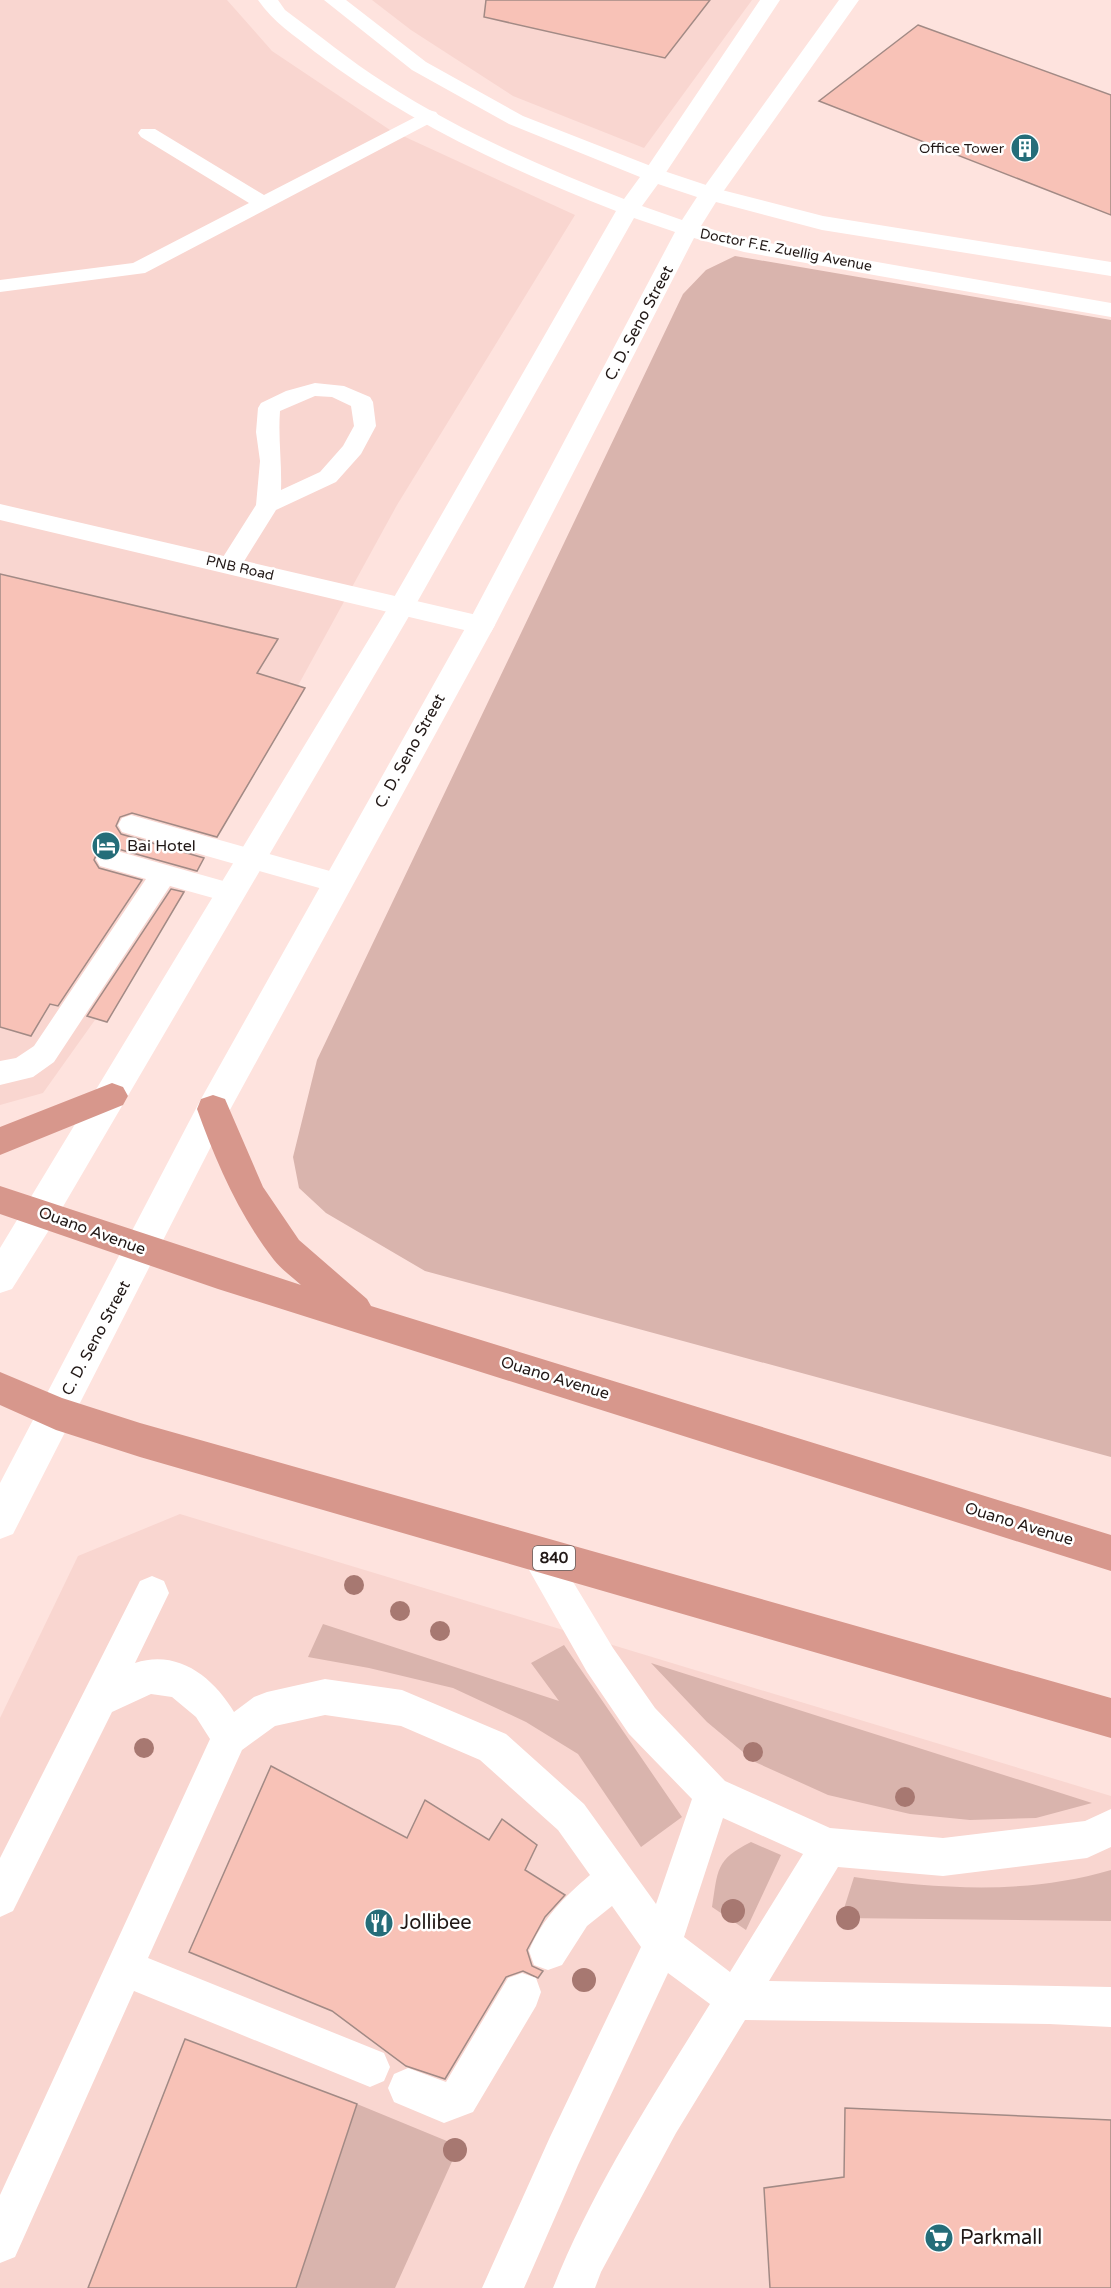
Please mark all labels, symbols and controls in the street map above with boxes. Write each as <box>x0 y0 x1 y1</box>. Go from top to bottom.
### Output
building icon: Office Tower <box>1009 132 1041 164</box>
place label: Office Tower <box>919 140 1005 157</box>
street label: Doctor F.E. Zuellig Avenue <box>699 225 873 275</box>
street label: C. D. Seno Street <box>600 262 678 384</box>
street label: PNB Road <box>204 552 276 584</box>
street label: C. D. Seno Street <box>370 690 450 812</box>
hotel icon: Bai Hotel <box>90 830 122 862</box>
place label: Bai Hotel <box>127 836 196 856</box>
street label: Ouano Avenue <box>36 1202 148 1260</box>
street label: C. D. Seno Street <box>57 1277 135 1399</box>
street label: Ouano Avenue <box>498 1352 612 1404</box>
street label: Ouano Avenue <box>962 1498 1076 1550</box>
road number: 840 <box>533 1546 575 1570</box>
restaurant icon: Jollibee <box>363 1907 395 1939</box>
place label: Jollibee <box>400 1911 472 1935</box>
supermarket icon: Parkmall <box>923 2222 955 2254</box>
place label: Parkmall <box>960 2226 1042 2250</box>

